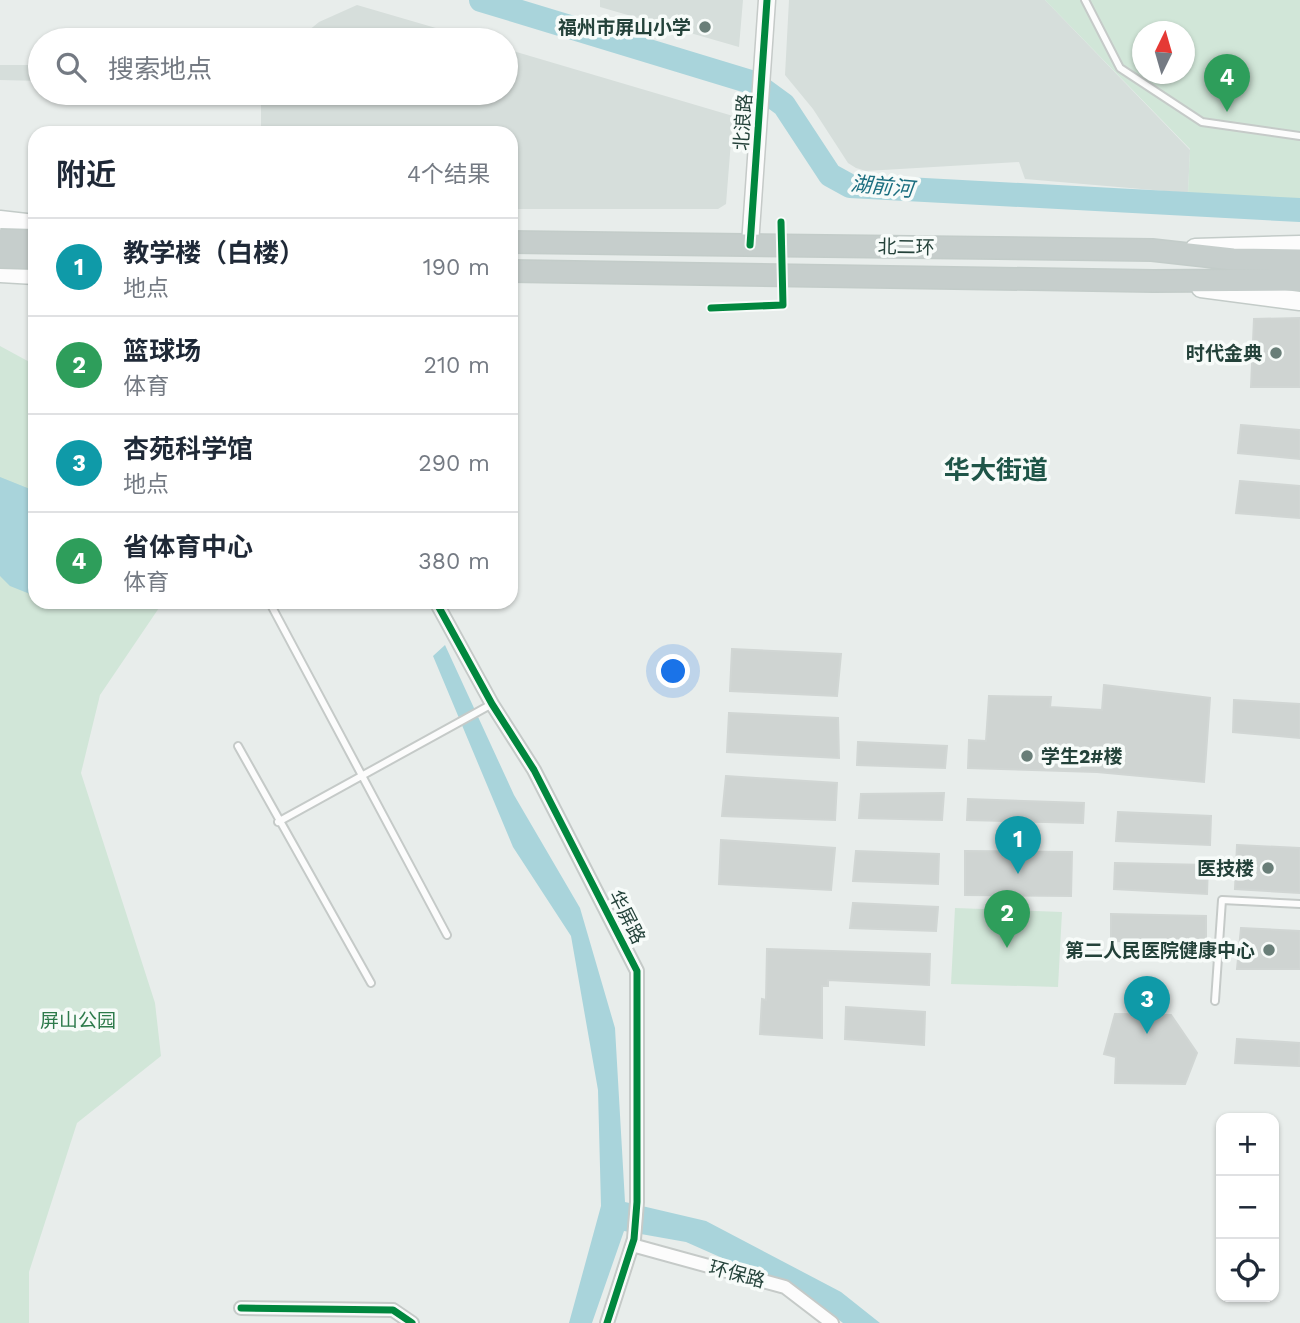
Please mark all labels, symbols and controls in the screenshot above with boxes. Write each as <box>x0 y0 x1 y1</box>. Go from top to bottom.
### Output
place label: 福州市屏山小学 <box>558 16 691 39</box>
marker: 福州市屏山小学 <box>697 19 713 35</box>
north arrow <box>1132 21 1195 84</box>
search box <box>28 28 518 105</box>
icon: search <box>52 48 90 86</box>
text: 搜索地点 <box>108 54 212 84</box>
pin: 4 <box>1204 54 1250 112</box>
street label: 北浪路 <box>730 93 756 151</box>
text: 附近 <box>56 157 116 192</box>
text: 4个结果 <box>407 161 490 188</box>
water label: 湖前河 <box>849 170 919 202</box>
street label: 北二环 <box>877 235 935 259</box>
text: 教学楼（白楼） <box>123 238 305 268</box>
text: 1 <box>74 254 84 281</box>
text: 190 m <box>423 254 490 281</box>
text: 地点 <box>123 275 169 302</box>
text: 篮球场 <box>123 336 201 366</box>
place label: 时代金典 <box>1186 342 1262 365</box>
marker: 时代金典 <box>1268 345 1284 361</box>
text: 2 <box>72 352 86 379</box>
text: 210 m <box>424 352 490 379</box>
text: 体育 <box>123 373 169 400</box>
text: 杏苑科学馆 <box>123 434 253 464</box>
text: 3 <box>72 450 86 477</box>
text: 290 m <box>418 450 490 477</box>
district label: 华大街道 <box>944 455 1048 485</box>
text: 地点 <box>123 471 169 498</box>
text: 省体育中心 <box>123 532 253 562</box>
text: 4 <box>72 548 86 575</box>
text: 380 m <box>418 548 490 575</box>
text: 体育 <box>123 569 169 596</box>
your location <box>656 654 690 688</box>
place label: 学生2#楼 <box>1041 745 1122 768</box>
marker: 学生2#楼 <box>1019 748 1035 764</box>
pin: 1 <box>995 816 1041 874</box>
place label: 医技楼 <box>1197 857 1254 880</box>
marker: 医技楼 <box>1260 860 1276 876</box>
street label: 华屏路 <box>604 886 650 948</box>
pin: 2 <box>984 890 1030 948</box>
place label: 第二人民医院健康中心 <box>1065 939 1255 962</box>
marker: 第二人民医院健康中心 <box>1261 942 1277 958</box>
pin: 3 <box>1124 976 1170 1034</box>
park label: 屏山公园 <box>40 1009 116 1032</box>
map controls <box>1216 1113 1279 1302</box>
button: + <box>1216 1113 1279 1176</box>
button: − <box>1216 1176 1279 1239</box>
button: locate <box>1216 1239 1279 1302</box>
street label: 环保路 <box>706 1256 768 1292</box>

